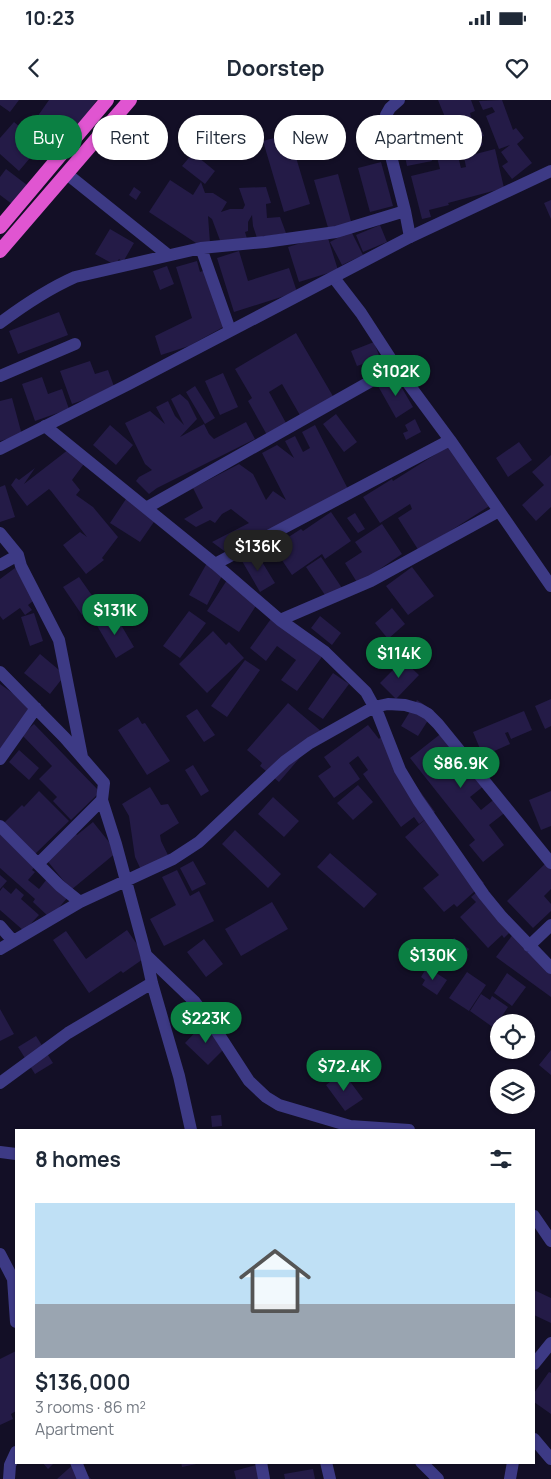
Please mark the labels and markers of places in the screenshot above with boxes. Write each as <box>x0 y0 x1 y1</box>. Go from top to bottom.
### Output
pin: $102K <box>361 354 431 397</box>
pin: $136K <box>223 530 293 572</box>
pin: $131K <box>80 594 150 636</box>
pin: $114K <box>364 636 434 679</box>
pin: $86.9K <box>420 746 502 789</box>
pin: $130K <box>398 938 468 981</box>
pin: $223K <box>171 1002 241 1044</box>
pin: $72.4K <box>303 1050 385 1092</box>

